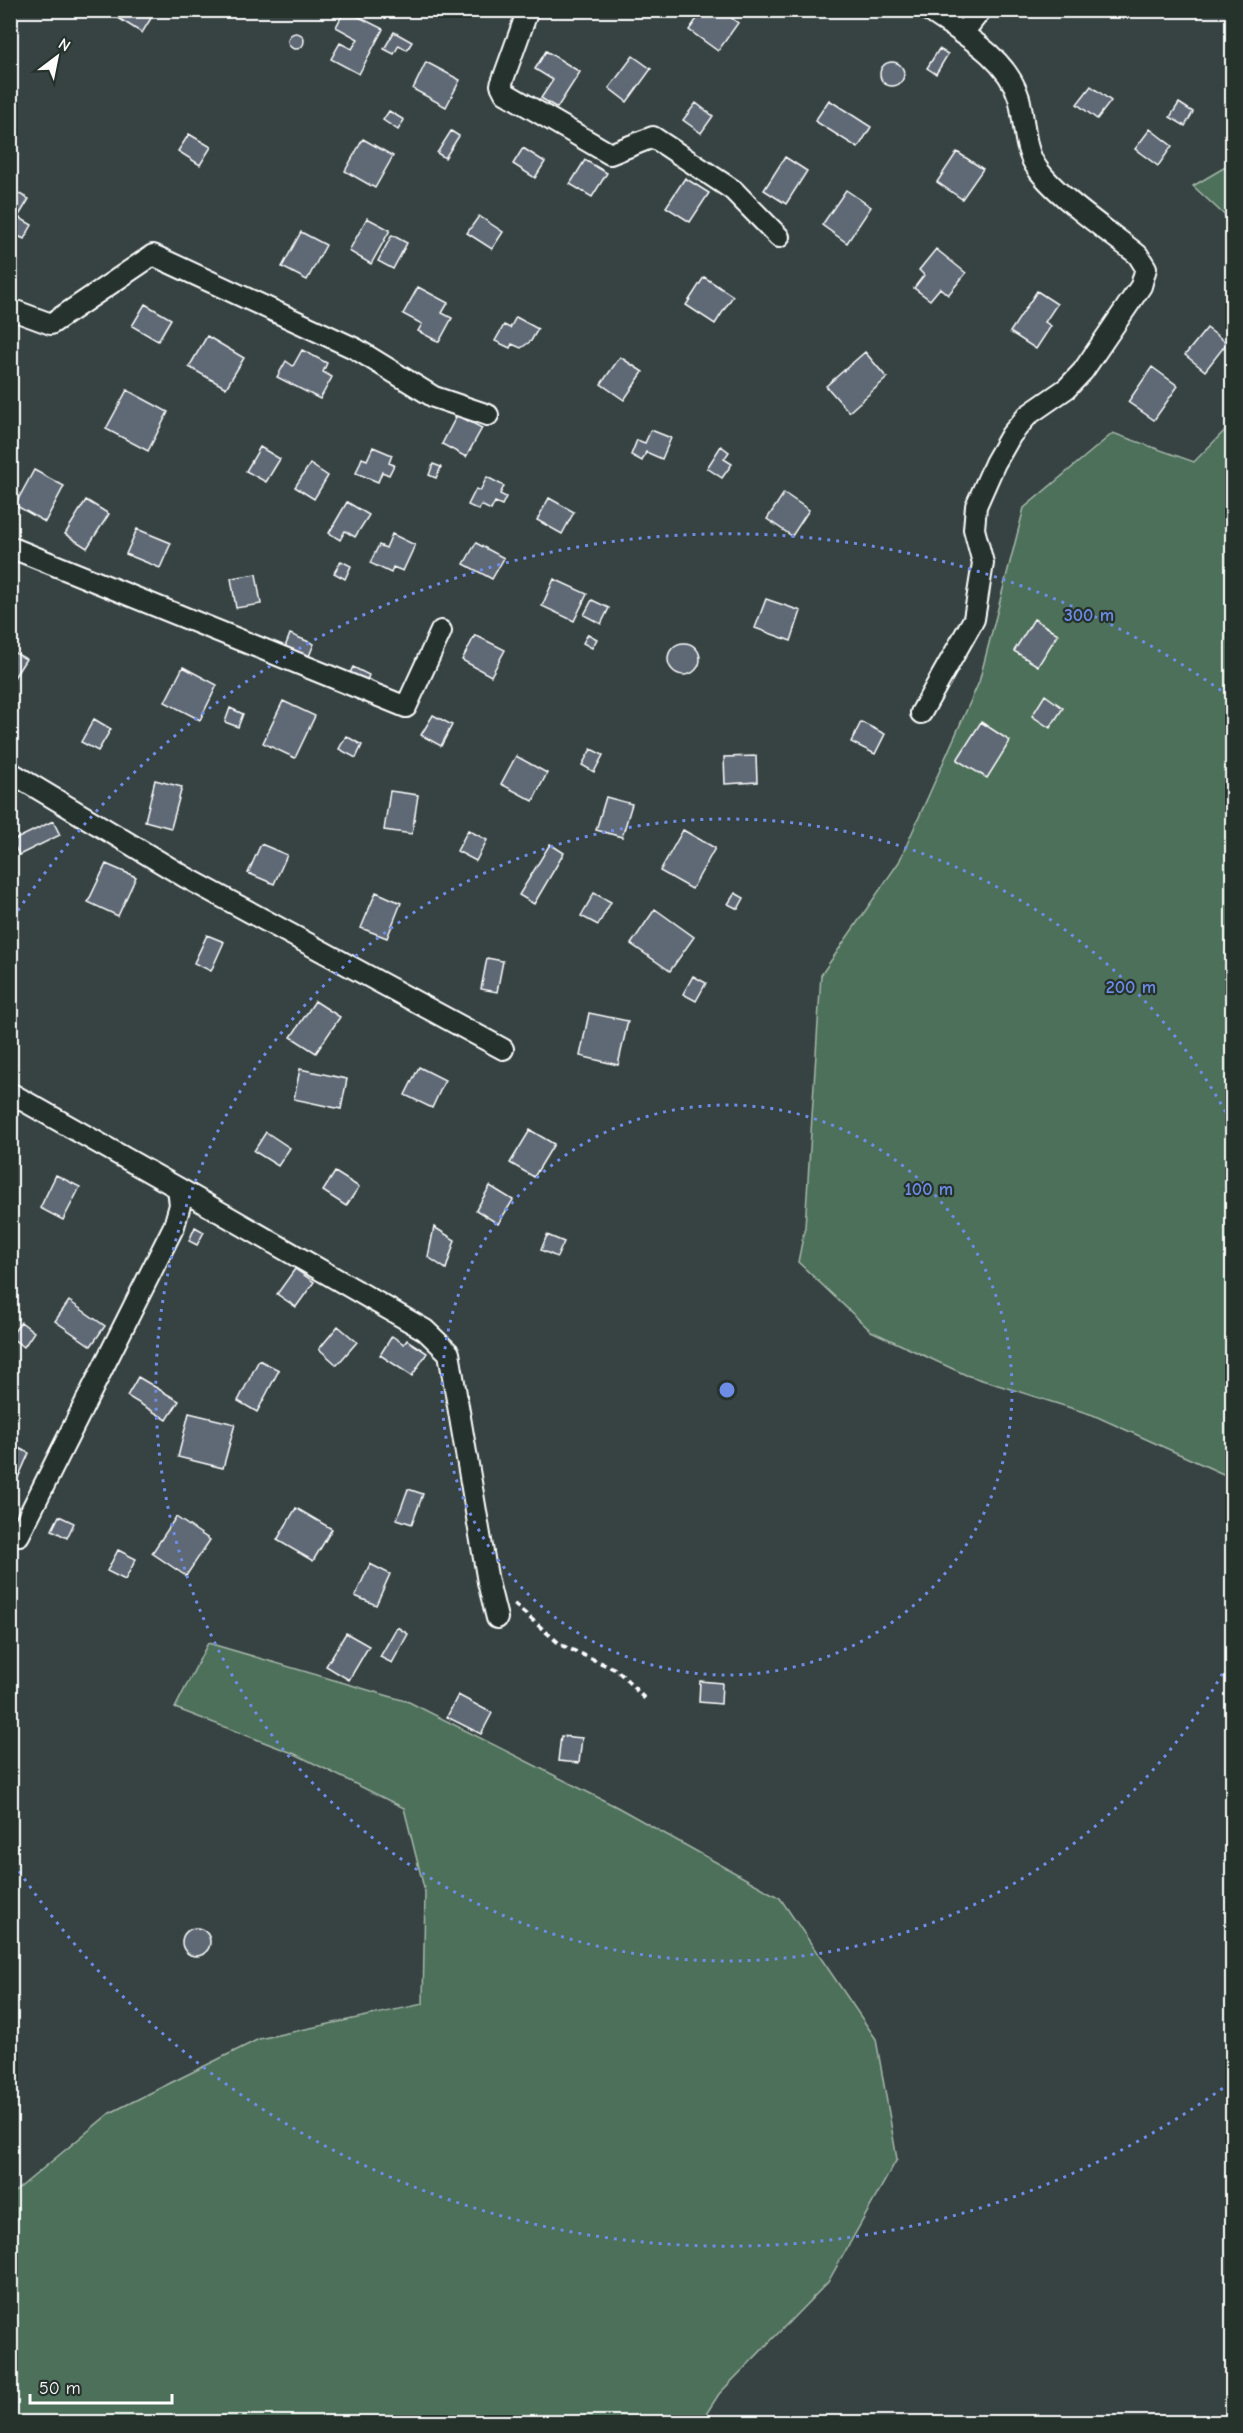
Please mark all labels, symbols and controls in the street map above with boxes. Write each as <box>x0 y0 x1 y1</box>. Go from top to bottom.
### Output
north arrow <box>27 27 87 87</box>
text: N <box>55 35 74 56</box>
text: 300 m <box>1064 605 1114 626</box>
text: 200 m <box>1106 977 1156 998</box>
text: 100 m <box>905 1179 953 1200</box>
centre of rings <box>717 1380 737 1400</box>
scale bar <box>30 2367 172 2405</box>
text: 50 m <box>39 2378 81 2399</box>

